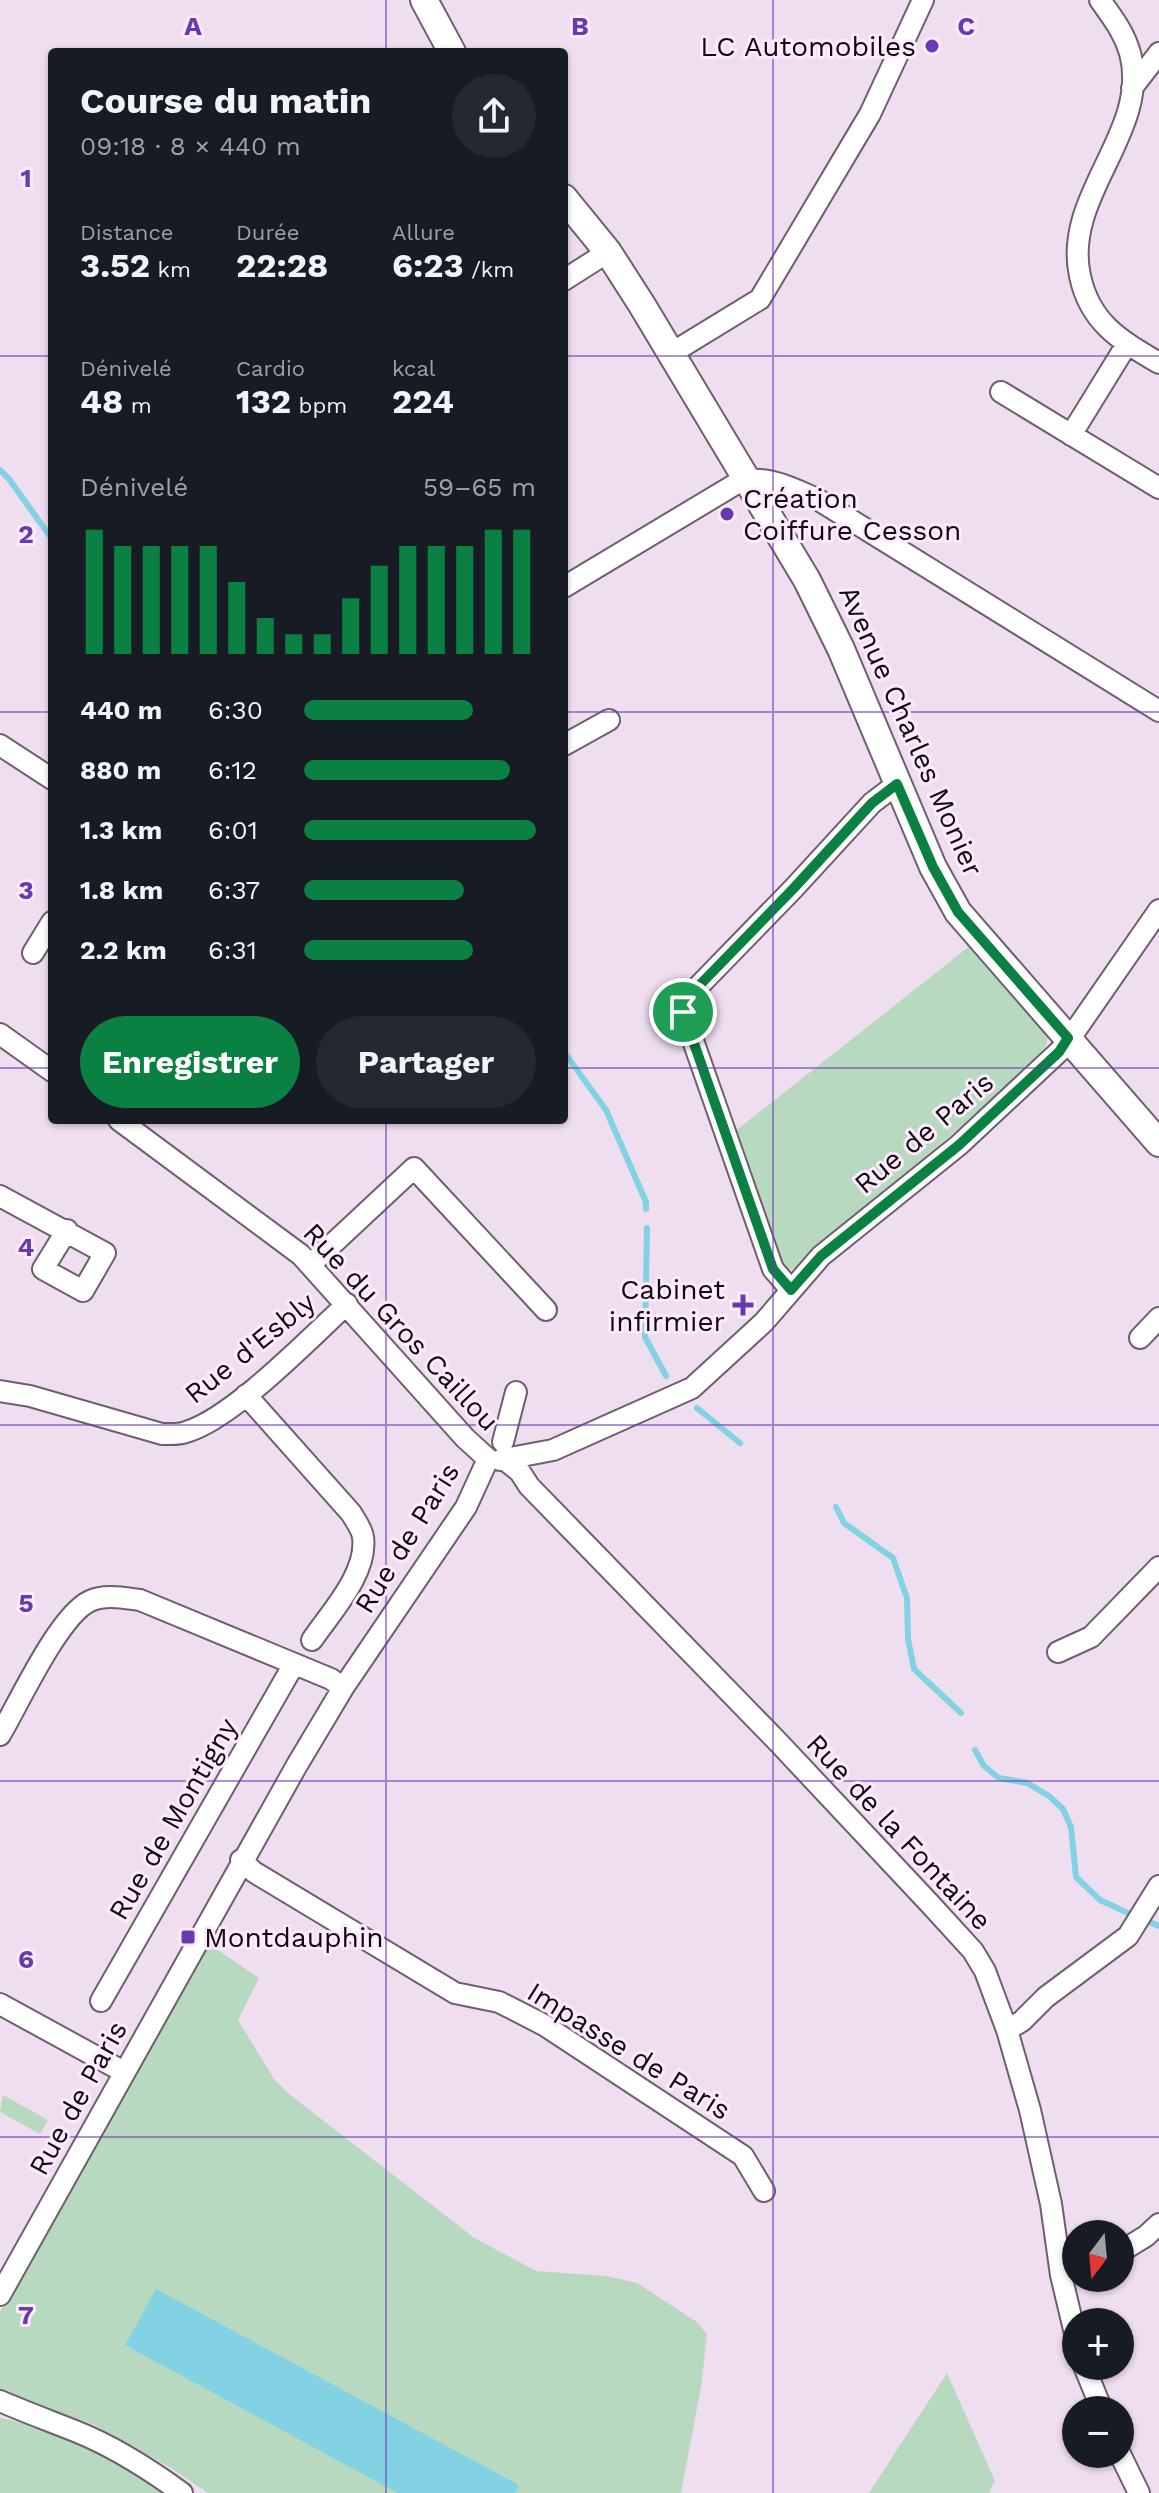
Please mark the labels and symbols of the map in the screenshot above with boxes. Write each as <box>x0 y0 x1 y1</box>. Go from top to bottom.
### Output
text: A <box>184 11 202 41</box>
text: B <box>571 11 589 41</box>
text: C <box>957 11 975 41</box>
place label: LC Automobiles <box>700 30 916 63</box>
marker: LC Automobiles <box>923 37 941 55</box>
text: 1 <box>20 163 32 193</box>
place label: Création Coiffure Cesson <box>743 482 961 547</box>
marker: Création Coiffure Cesson <box>718 505 736 523</box>
text: 2 <box>18 519 34 549</box>
street label: Avenue Charles Monier <box>832 581 990 881</box>
text: 3 <box>18 875 34 905</box>
pin <box>649 978 717 1046</box>
street label: Rue de Paris <box>848 1065 1000 1201</box>
street label: Rue du Gros Caillou <box>296 1216 506 1438</box>
text: 4 <box>18 1232 35 1262</box>
place label: Cabinet infirmier <box>609 1273 725 1338</box>
street label: Rue d'Esbly <box>178 1285 322 1411</box>
marker: Cabinet infirmier <box>732 1294 754 1316</box>
street label: Rue de Paris <box>348 1457 466 1619</box>
text: 5 <box>18 1588 34 1618</box>
street label: Rue de Montigny <box>102 1712 244 1926</box>
street label: Rue de la Fontaine <box>800 1727 998 1937</box>
place label: Montdauphin <box>204 1921 384 1954</box>
marker: Montdauphin <box>179 1928 197 1946</box>
text: 6 <box>18 1944 34 1974</box>
street label: Impasse de Paris <box>521 1975 737 2127</box>
street label: Rue de Paris <box>22 2015 134 2181</box>
north arrow <box>1062 2220 1134 2292</box>
text: 7 <box>18 2300 34 2330</box>

